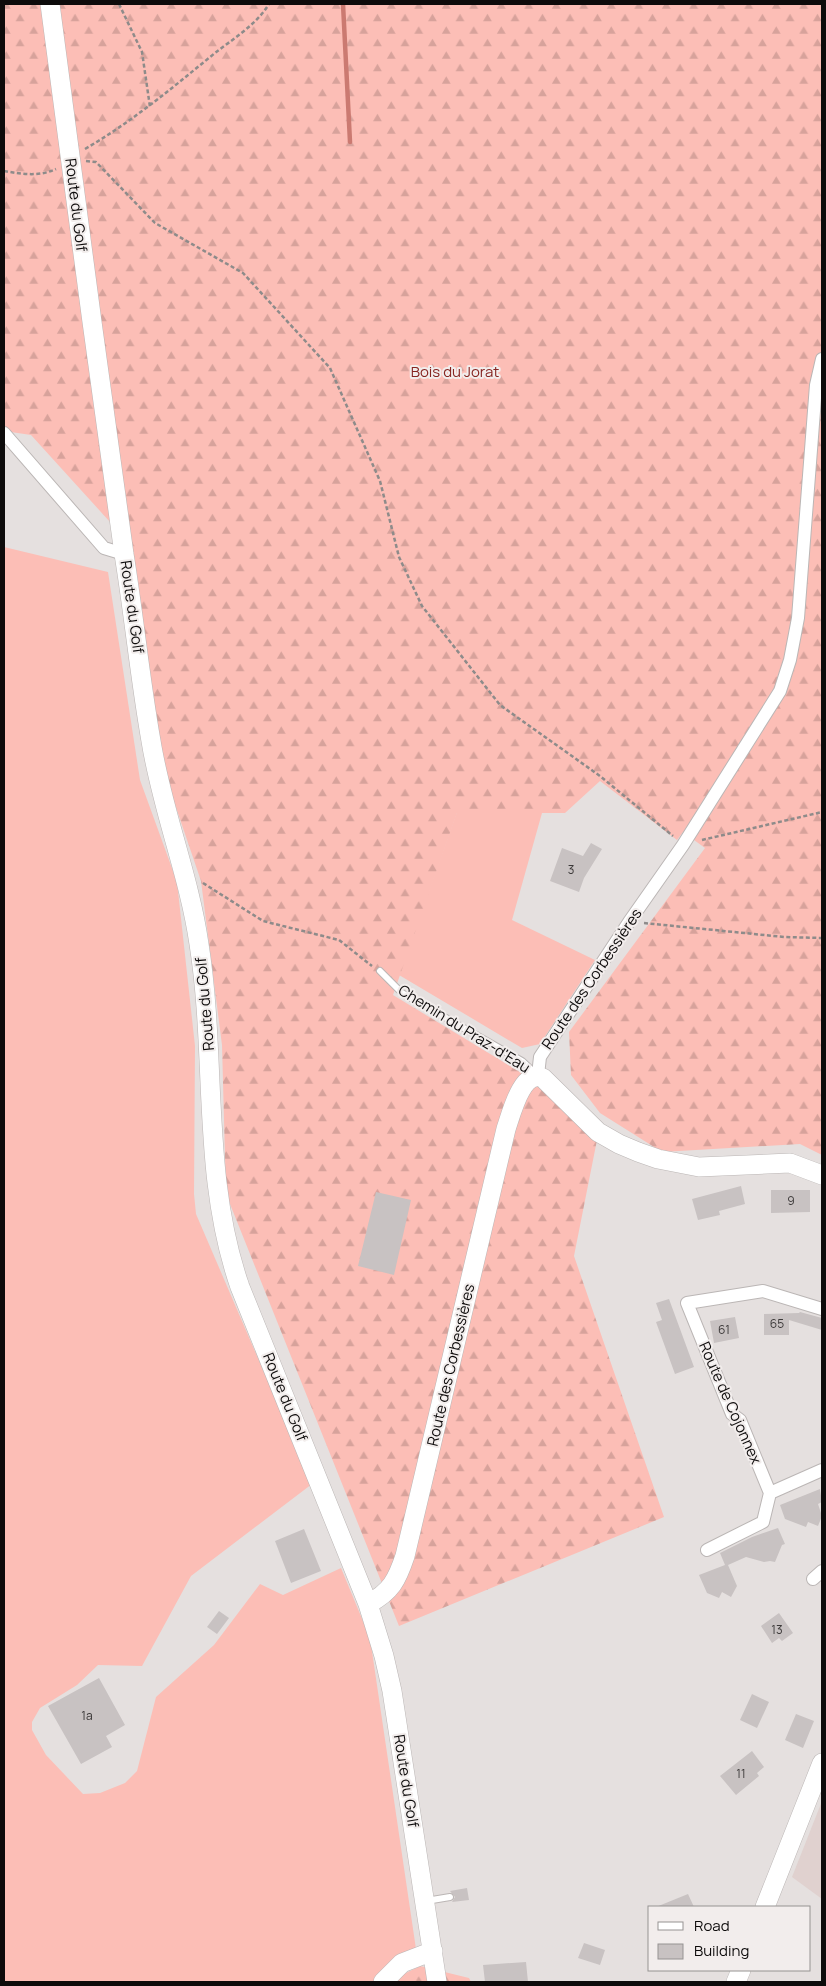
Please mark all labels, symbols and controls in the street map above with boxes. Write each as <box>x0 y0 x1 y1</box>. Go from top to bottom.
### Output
street label: Route du Golf <box>60 157 93 253</box>
park label: Bois du Jorat <box>411 361 499 382</box>
street label: Route du Golf <box>116 559 150 655</box>
house number: 3 <box>568 861 574 878</box>
street label: Route des Corbessières <box>537 904 647 1053</box>
street label: Route du Golf <box>190 956 219 1052</box>
street label: Chemin du Praz-d'Eau <box>394 979 534 1078</box>
house number: 9 <box>787 1192 795 1209</box>
street label: Route des Corbessières <box>422 1282 479 1448</box>
house number: 65 <box>770 1315 784 1332</box>
house number: 61 <box>718 1321 730 1338</box>
street label: Route de Cojonnex <box>694 1338 767 1467</box>
street label: Route du Golf <box>258 1349 313 1445</box>
house number: 13 <box>771 1621 783 1638</box>
house number: 1a <box>81 1707 93 1724</box>
street label: Route du Golf <box>389 1733 424 1830</box>
house number: 11 <box>736 1765 746 1782</box>
legend <box>648 1906 811 1971</box>
text: Road <box>694 1915 730 1936</box>
text: Building <box>694 1940 749 1961</box>

